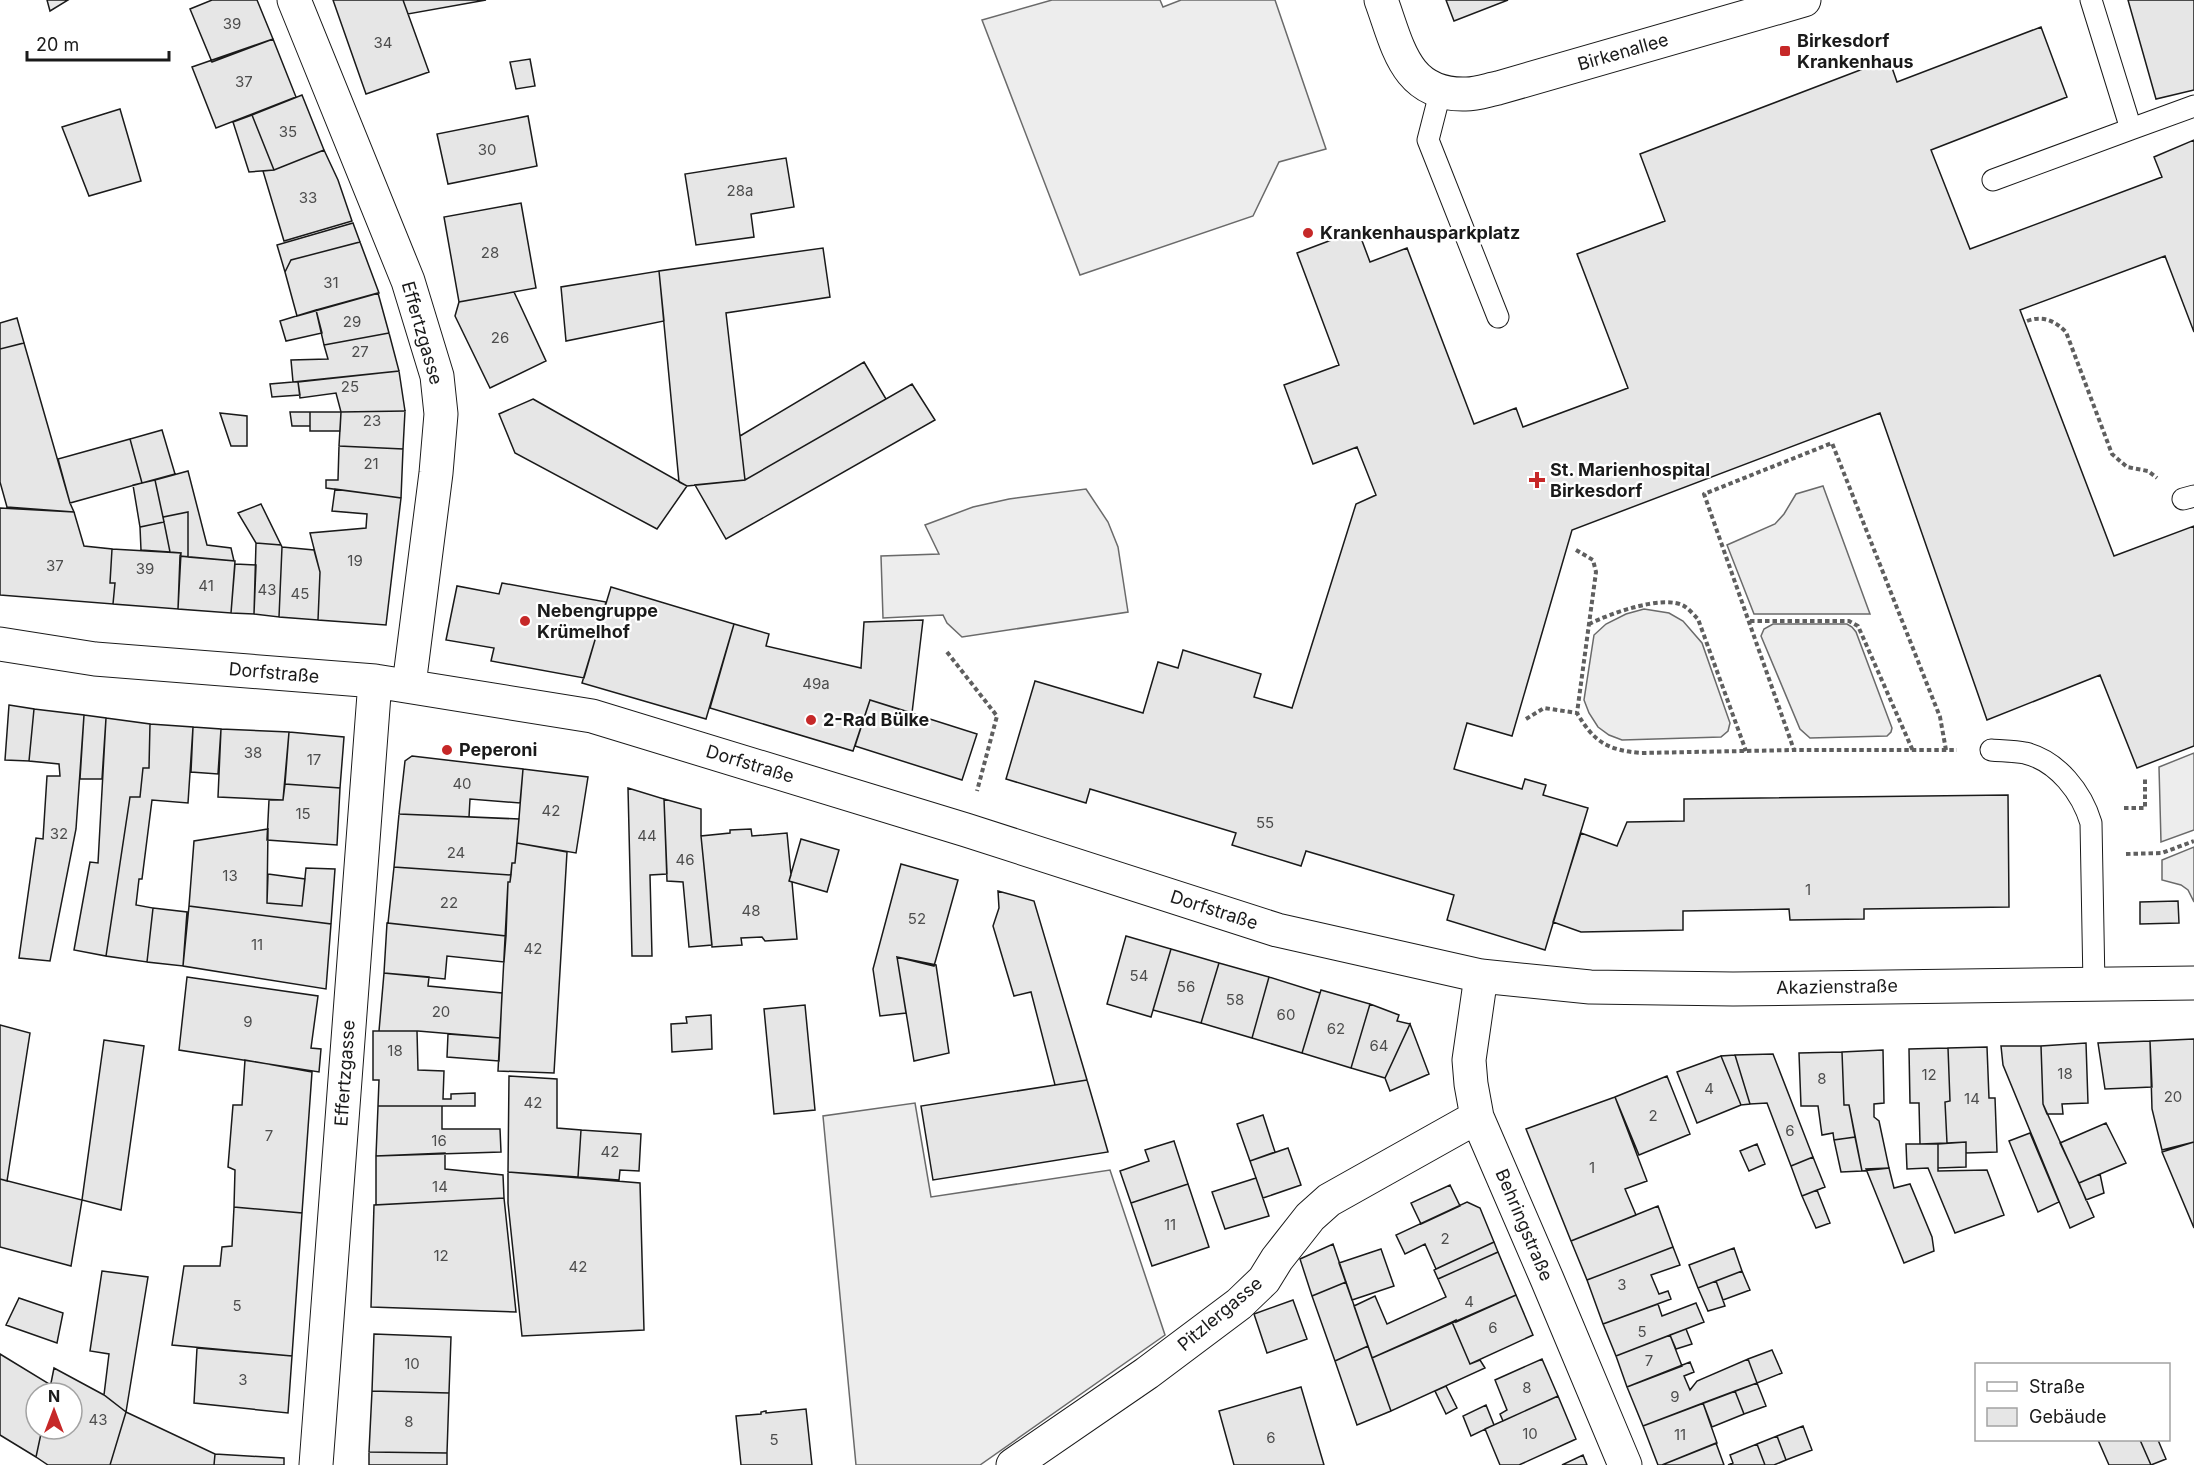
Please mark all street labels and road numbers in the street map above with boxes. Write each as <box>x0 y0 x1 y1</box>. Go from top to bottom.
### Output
street label: Birkenallee <box>1575 29 1671 75</box>
street label: Effertzgasse <box>398 279 447 387</box>
street label: Dorfstraße <box>228 658 320 687</box>
street label: Dorfstraße <box>704 740 797 787</box>
street label: Dorfstraße <box>1168 885 1261 934</box>
street label: Akazienstraße <box>1776 975 1898 998</box>
street label: Effertzgasse <box>330 1019 359 1127</box>
street label: Behringstraße <box>1491 1166 1558 1284</box>
street label: Pitzlergasse <box>1173 1272 1266 1355</box>

